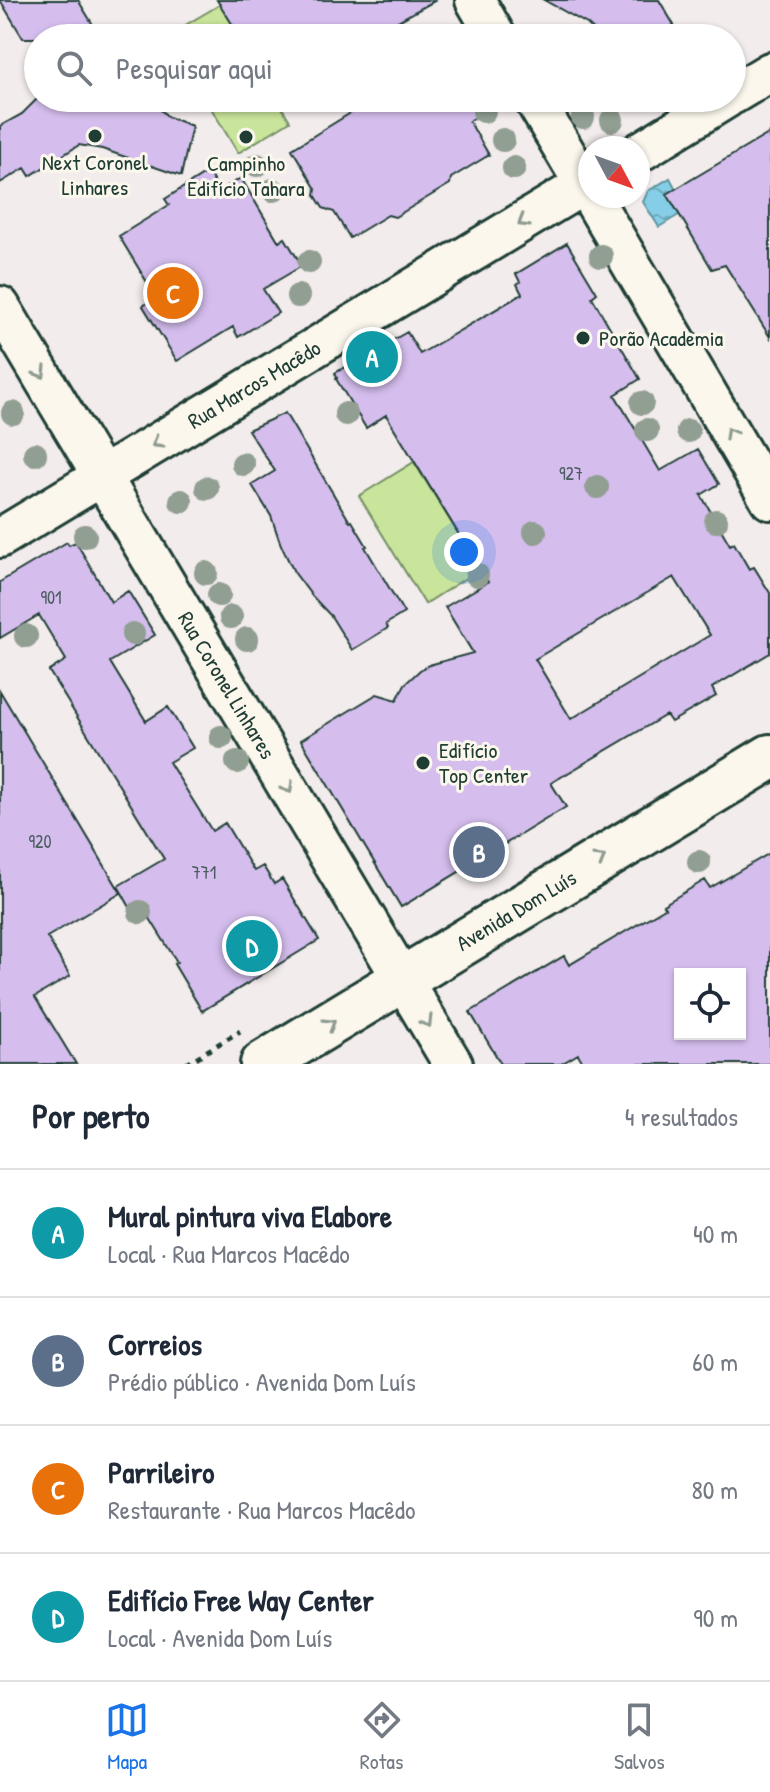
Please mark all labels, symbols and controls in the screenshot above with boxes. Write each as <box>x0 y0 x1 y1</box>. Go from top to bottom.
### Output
search box <box>24 24 746 112</box>
icon: search <box>52 46 96 90</box>
text: Pesquisar aqui <box>116 48 273 88</box>
marker: Next Coronel Linhares <box>86 127 104 145</box>
marker: Campinho Edifício Tahara <box>237 128 255 146</box>
north arrow <box>578 136 650 208</box>
place label: Next Coronel Linhares <box>42 147 148 202</box>
place label: Campinho Edifício Tahara <box>187 148 305 203</box>
one-way arrow <box>517 212 532 227</box>
pin: C <box>147 263 199 323</box>
place label: Porão Academia <box>599 323 724 353</box>
pin: A <box>346 327 398 387</box>
marker: Porão Academia <box>574 329 592 347</box>
street label: Rua Marcos Macêdo <box>182 332 326 435</box>
one-way arrow <box>31 364 46 379</box>
one-way arrow <box>725 427 740 442</box>
one-way arrow <box>151 433 166 449</box>
house number: 927 <box>559 461 583 486</box>
your location <box>444 532 484 572</box>
house number: 901 <box>40 585 62 610</box>
street label: Rua Coronel Linhares <box>171 606 283 764</box>
place label: Edifício Top Center <box>439 735 529 790</box>
marker: Edifício Top Center <box>414 754 432 772</box>
one-way arrow <box>279 779 294 794</box>
pin: B <box>453 822 505 882</box>
house number: 920 <box>28 829 52 854</box>
one-way arrow <box>591 854 606 869</box>
house number: 771 <box>192 860 216 885</box>
street label: Avenida Dom Luís <box>450 862 582 958</box>
pin: D <box>226 916 278 976</box>
map controls <box>674 968 746 1040</box>
button: locate <box>674 968 746 1040</box>
one-way arrow <box>417 1013 433 1028</box>
one-way arrow <box>321 1018 336 1034</box>
text: Por perto <box>32 1093 150 1139</box>
text: 4 resultados <box>625 1099 738 1134</box>
text: Mural pintura viva Elabore <box>108 1196 392 1236</box>
text: A <box>52 1216 64 1251</box>
text: 40 m <box>693 1216 738 1251</box>
text: Local · Rua Marcos Macêdo <box>108 1236 350 1271</box>
text: Correios <box>108 1324 202 1364</box>
text: B <box>51 1344 65 1379</box>
text: 60 m <box>692 1344 738 1379</box>
text: Prédio público · Avenida Dom Luís <box>108 1364 416 1399</box>
text: Parrileiro <box>108 1452 214 1492</box>
text: C <box>51 1472 65 1507</box>
text: 80 m <box>691 1472 738 1507</box>
text: Restaurante · Rua Marcos Macêdo <box>108 1492 415 1527</box>
text: Edifício Free Way Center <box>108 1580 374 1620</box>
text: D <box>52 1600 64 1635</box>
text: 90 m <box>693 1600 738 1635</box>
text: Local · Avenida Dom Luís <box>108 1620 332 1655</box>
tab: Mapa <box>105 1698 149 1776</box>
tab: Rotas <box>360 1698 404 1776</box>
tab: Salvos <box>614 1698 665 1776</box>

